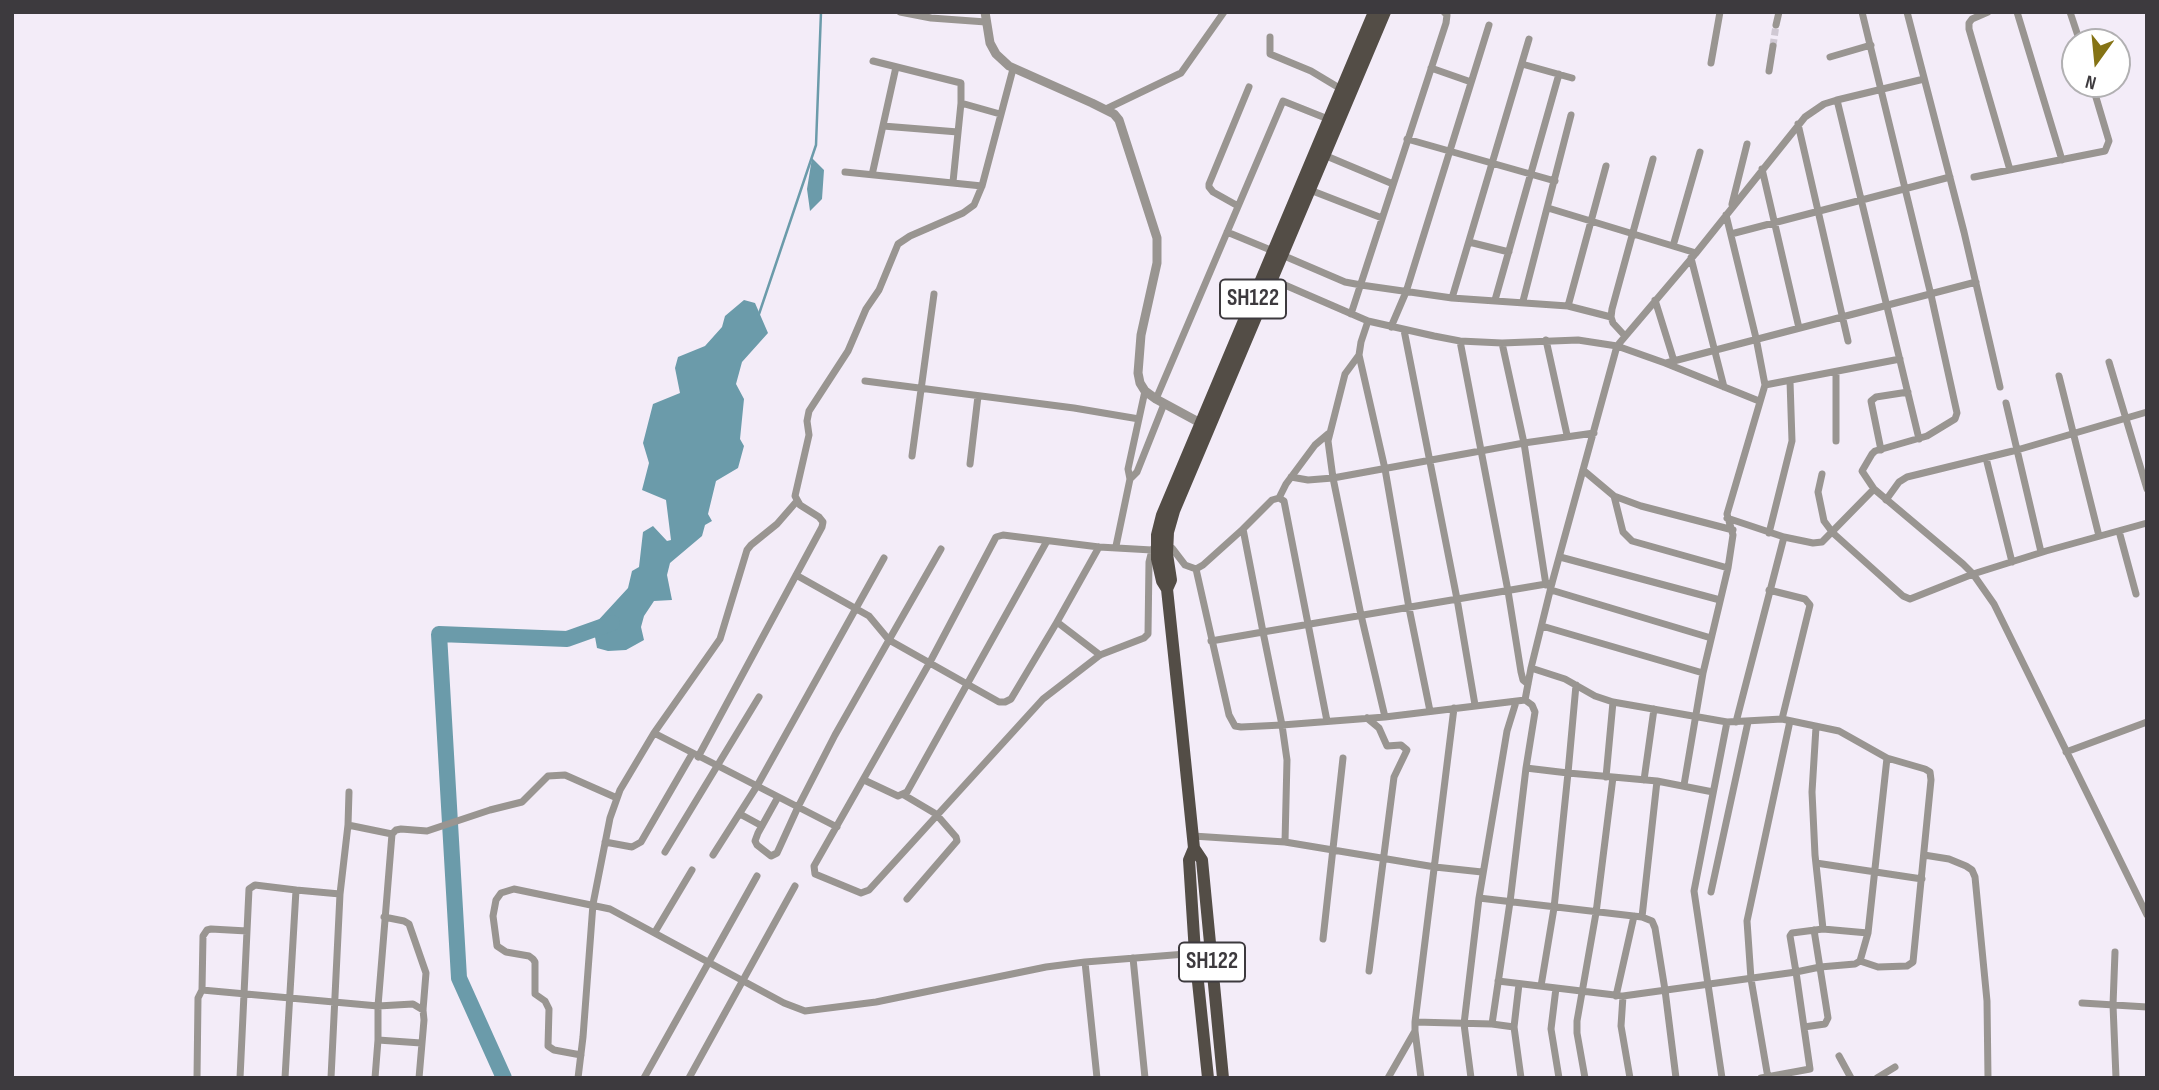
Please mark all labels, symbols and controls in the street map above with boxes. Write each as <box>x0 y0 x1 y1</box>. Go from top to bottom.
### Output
north arrow <box>2061 28 2131 98</box>
text: N <box>2083 69 2099 94</box>
road number: SH122 <box>1220 280 1286 318</box>
road number: SH122 <box>1179 942 1245 981</box>

